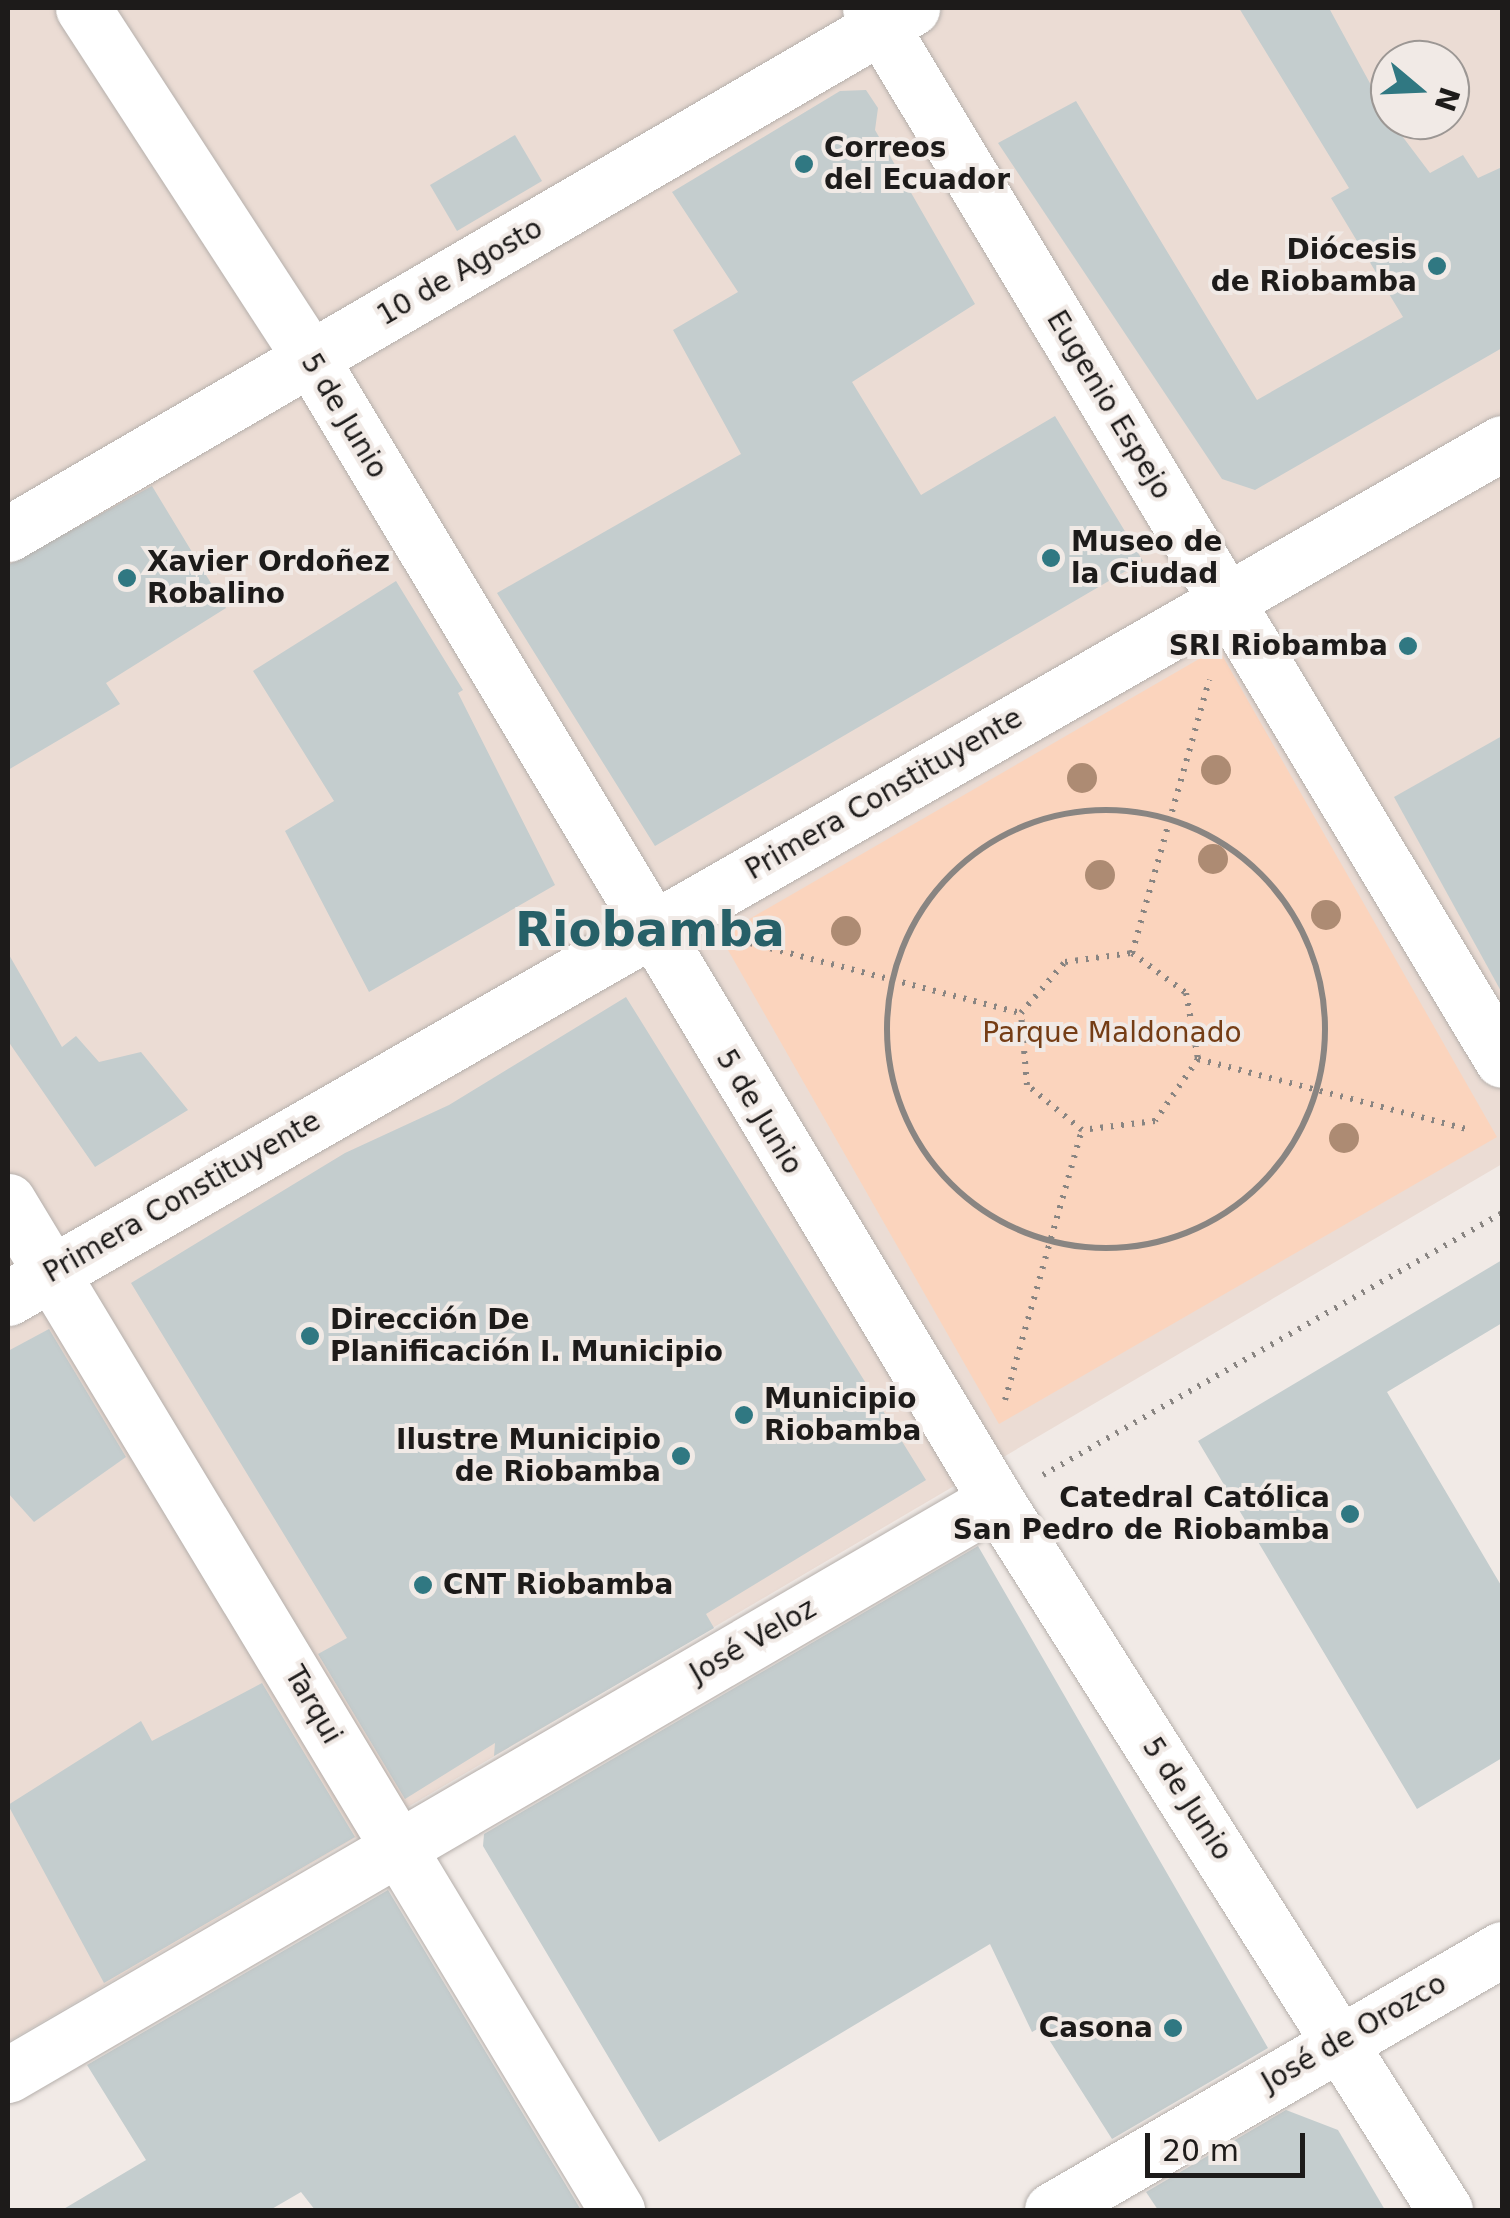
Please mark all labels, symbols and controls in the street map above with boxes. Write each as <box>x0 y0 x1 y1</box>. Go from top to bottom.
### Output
north arrow <box>1370 40 1470 140</box>
text: N <box>1428 83 1466 116</box>
place label: Correos del Ecuador <box>824 131 1010 197</box>
marker: Correos del Ecuador <box>793 153 815 175</box>
street label: 10 de Agosto <box>371 211 549 333</box>
place label: Diócesis de Riobamba <box>1211 233 1417 299</box>
marker: Diócesis de Riobamba <box>1426 255 1448 277</box>
street label: Eugenio Espejo <box>1039 305 1179 505</box>
street label: 5 de Junio <box>294 348 394 484</box>
place label: Museo de la Ciudad <box>1071 525 1222 591</box>
place label: Xavier Ordoñez Robalino <box>147 545 390 611</box>
marker: Museo de la Ciudad <box>1040 547 1062 569</box>
marker: Xavier Ordoñez Robalino <box>116 567 138 589</box>
place label: SRI Riobamba <box>1169 629 1388 663</box>
marker: SRI Riobamba <box>1397 635 1419 657</box>
street label: Primera Constituyente <box>740 701 1028 887</box>
district label: Riobamba <box>515 901 785 959</box>
park label: Parque Maldonado <box>982 1016 1242 1050</box>
street label: 5 de Junio <box>709 1044 809 1180</box>
street label: Primera Constituyente <box>38 1104 326 1290</box>
place label: Dirección De Planificación I. Municipio <box>330 1303 723 1369</box>
marker: Dirección De Planificación I. Municipio <box>299 1325 321 1347</box>
place label: Municipio Riobamba <box>764 1382 921 1448</box>
marker: Municipio Riobamba <box>733 1404 755 1426</box>
place label: Ilustre Municipio de Riobamba <box>396 1423 661 1489</box>
marker: Ilustre Municipio de Riobamba <box>670 1445 692 1467</box>
place label: Catedral Católica San Pedro de Riobamba <box>953 1481 1330 1547</box>
marker: Catedral Católica San Pedro de Riobamba <box>1339 1503 1361 1525</box>
place label: CNT Riobamba <box>443 1568 673 1602</box>
marker: CNT Riobamba <box>412 1574 434 1596</box>
street label: José Veloz <box>684 1591 822 1691</box>
street label: Tarqui <box>277 1660 349 1750</box>
street label: 5 de Junio <box>1135 1731 1239 1867</box>
street label: José de Orozco <box>1256 1967 1452 2099</box>
place label: Casona <box>1039 2011 1153 2045</box>
marker: Casona <box>1162 2017 1184 2039</box>
scale bar <box>1150 2113 1310 2175</box>
text: 20 m <box>1162 2133 1239 2168</box>

